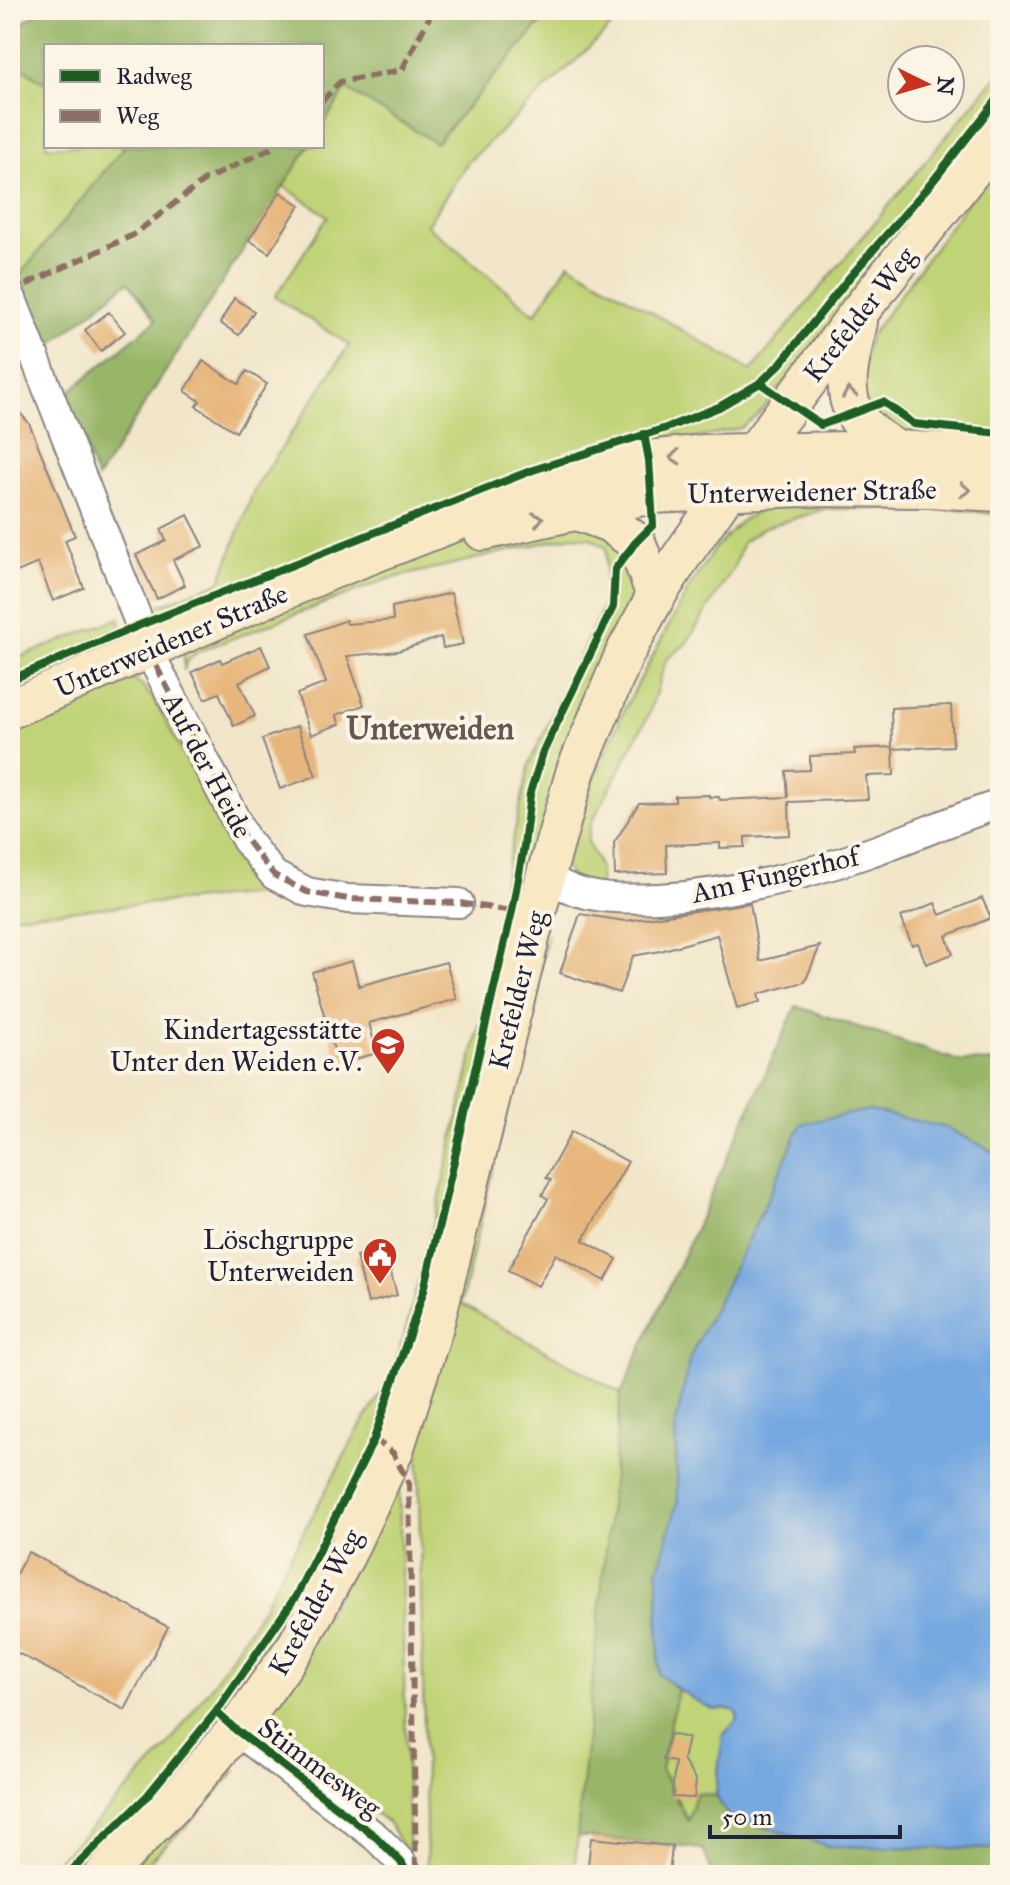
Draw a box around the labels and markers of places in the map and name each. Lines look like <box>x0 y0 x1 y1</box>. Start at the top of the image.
place label: Kindertagesstätte Unter den Weiden e.V. <box>110 1012 362 1079</box>
school or university icon: Kindertagesstätte Unter den Weiden e.V. <box>369 1026 407 1076</box>
place label: Löschgruppe Unterweiden <box>203 1222 354 1289</box>
public building icon: Löschgruppe Unterweiden <box>361 1236 399 1286</box>

